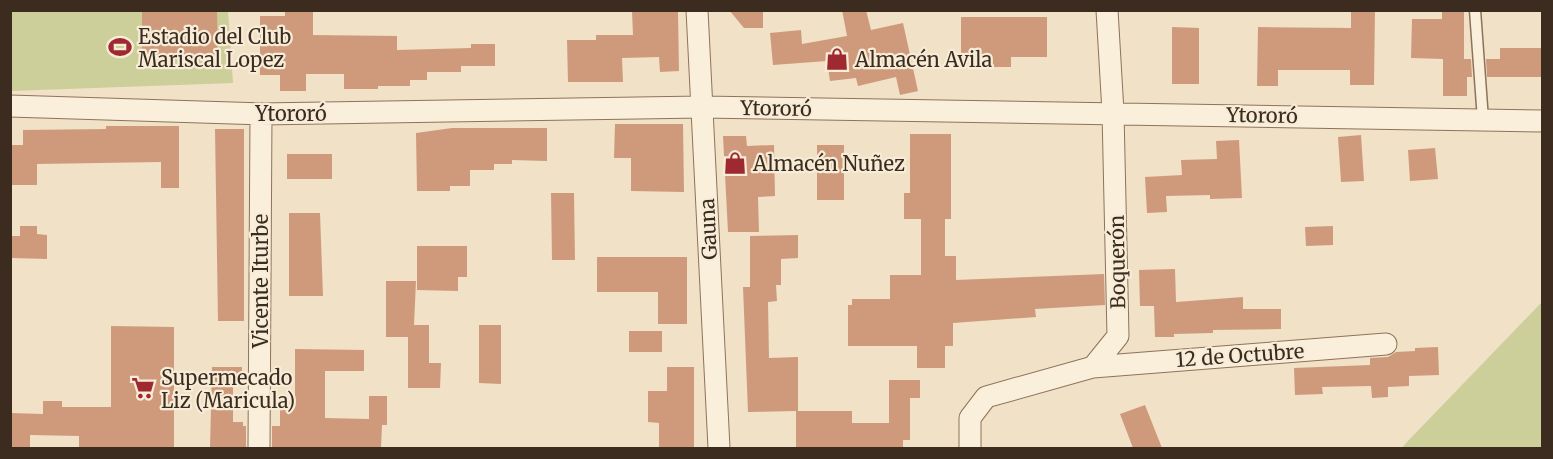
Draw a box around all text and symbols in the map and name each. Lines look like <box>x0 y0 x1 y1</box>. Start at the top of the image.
place label: Estadio del Club Mariscal Lopez <box>138 24 291 72</box>
sports icon: Estadio del Club Mariscal Lopez <box>107 34 133 60</box>
shop icon: Almacén Avila <box>824 46 850 72</box>
place label: Almacén Avila <box>854 47 993 72</box>
street label: Ytororó <box>739 95 812 121</box>
street label: Ytororó <box>254 101 327 126</box>
street label: Ytororó <box>1225 102 1298 128</box>
shop icon: Almacén Nuñez <box>722 150 748 176</box>
place label: Almacén Nuñez <box>752 151 905 176</box>
street label: Gauna <box>694 197 722 260</box>
street label: Vicente Iturbe <box>248 214 273 349</box>
street label: Boquerón <box>1104 215 1130 309</box>
street label: 12 de Octubre <box>1175 338 1305 372</box>
place label: Supermecado Liz (Maricula) <box>161 365 295 413</box>
supermarket icon: Supermecado Liz (Maricula) <box>130 375 156 401</box>

